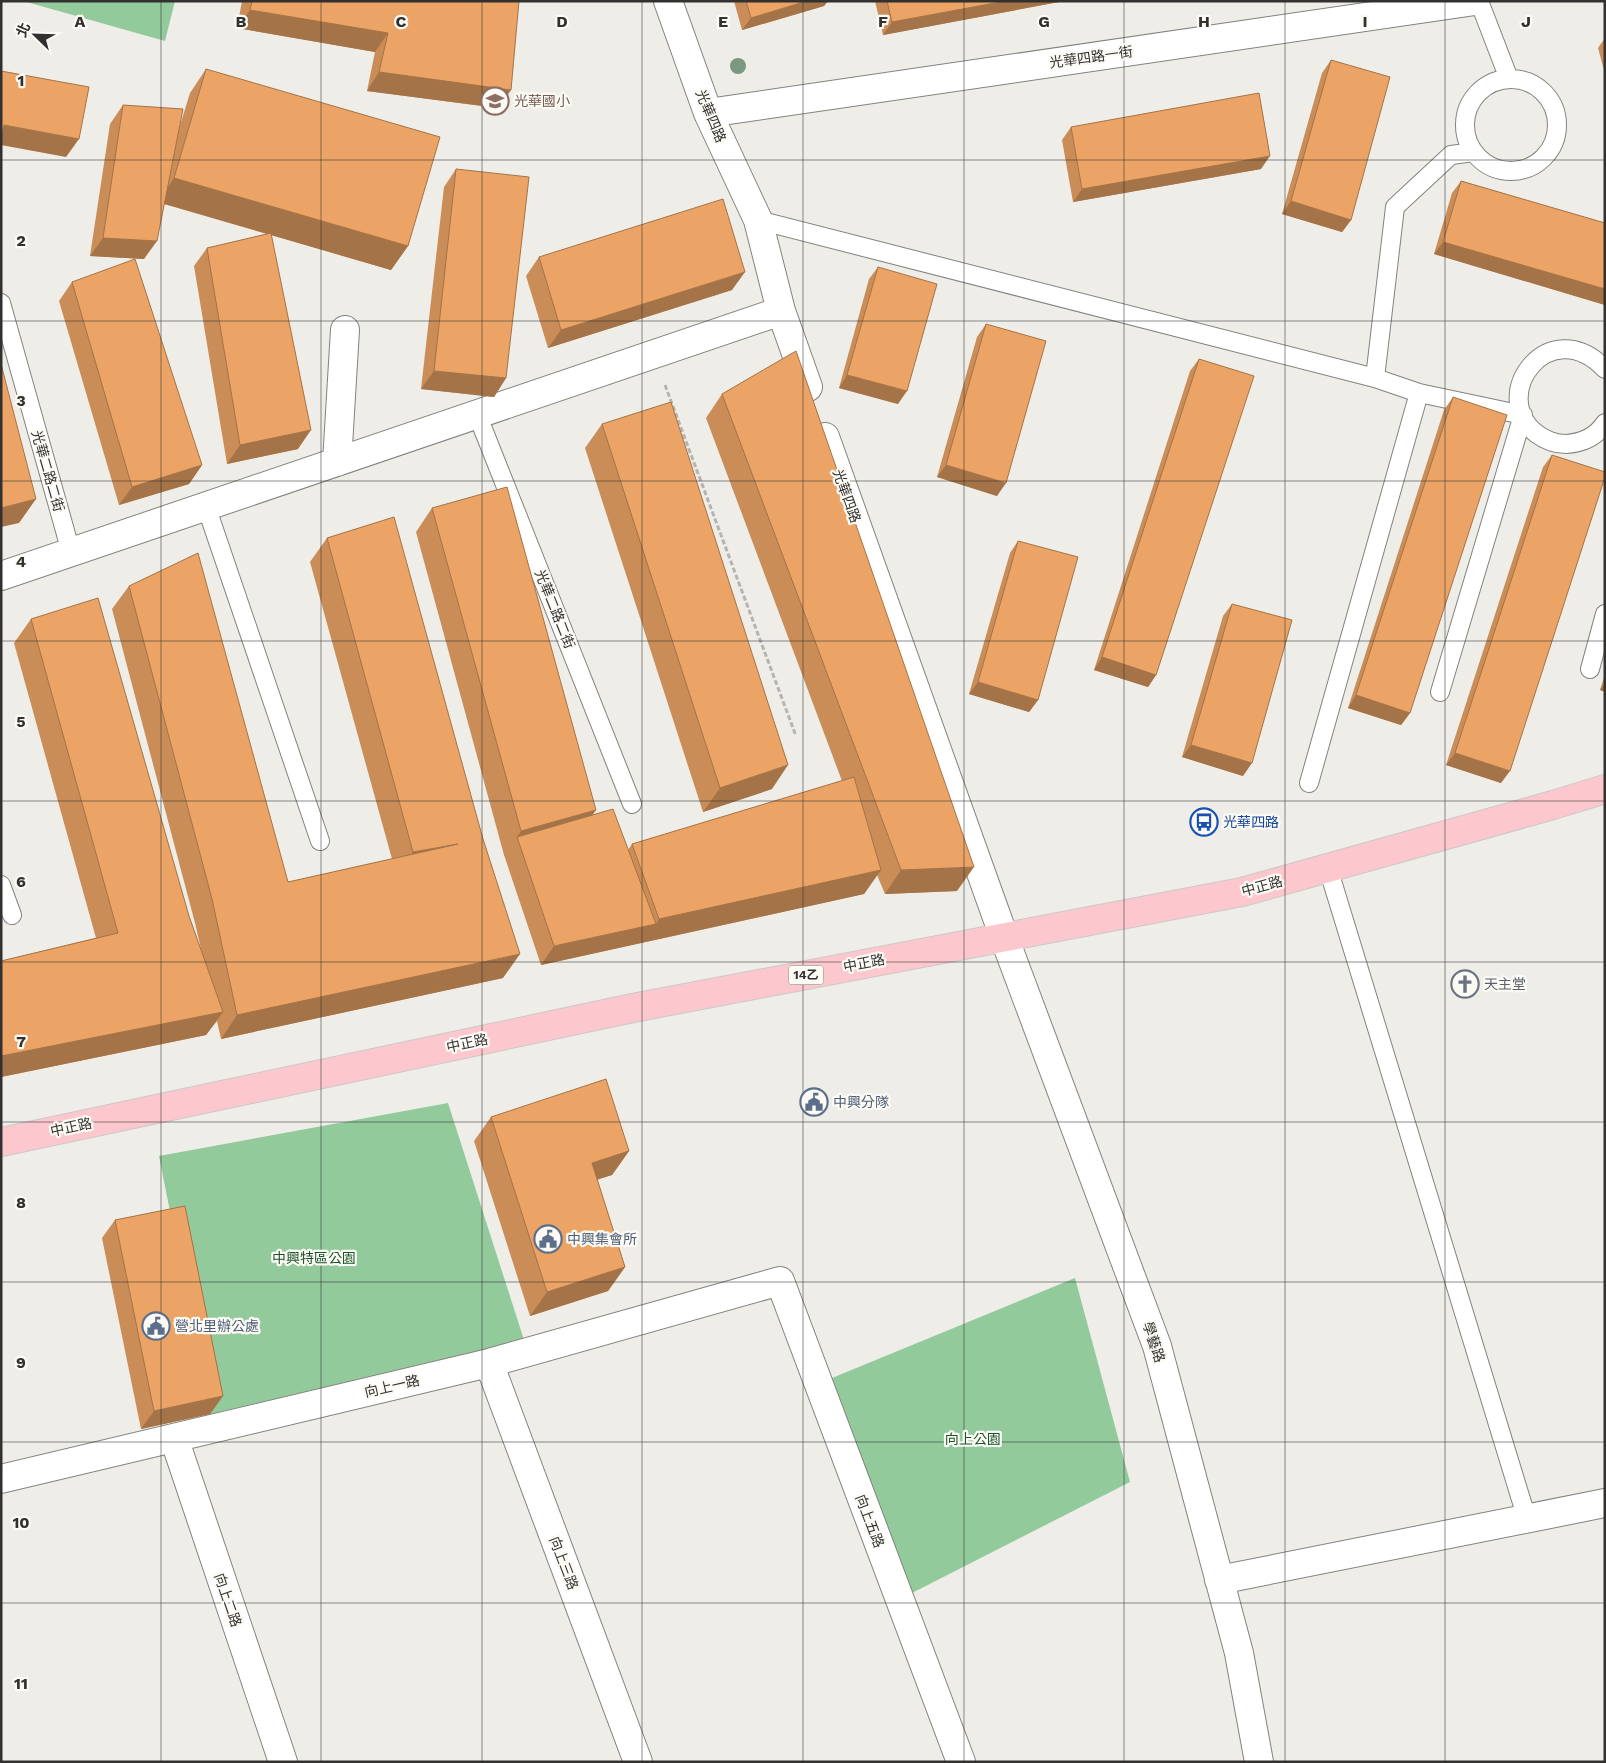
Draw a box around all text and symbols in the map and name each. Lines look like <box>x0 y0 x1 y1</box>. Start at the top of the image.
north arrow <box>10 10 60 60</box>
text: A <box>75 12 86 31</box>
text: B <box>236 12 247 31</box>
text: C <box>396 12 407 31</box>
text: D <box>556 12 568 31</box>
text: E <box>718 12 728 31</box>
text: F <box>878 12 888 31</box>
text: G <box>1038 12 1050 31</box>
text: H <box>1198 12 1210 31</box>
text: I <box>1362 12 1368 31</box>
text: J <box>1521 12 1531 31</box>
text: 北 <box>13 20 33 39</box>
street label: 光華四路一街 <box>1048 43 1134 71</box>
text: 1 <box>18 71 24 90</box>
school or university icon: 光華國小 <box>480 86 510 116</box>
street label: 光華四路 <box>693 87 729 145</box>
place label: 光華國小 <box>514 93 570 109</box>
text: 2 <box>16 231 26 250</box>
text: 3 <box>16 391 26 410</box>
street label: 光華二路二街 <box>29 428 67 514</box>
street label: 光華四路 <box>830 467 864 525</box>
text: 4 <box>16 552 26 571</box>
street label: 光華二路二街 <box>532 567 578 651</box>
text: 5 <box>16 712 26 731</box>
bus stop icon: 光華四路 <box>1189 807 1219 837</box>
place label: 光華四路 <box>1223 814 1279 830</box>
text: 6 <box>16 872 26 891</box>
street label: 中正路 <box>1240 873 1284 899</box>
street label: 中正路 <box>842 951 886 975</box>
road number: 14乙 <box>788 966 824 984</box>
church icon: 天主堂 <box>1450 969 1480 999</box>
place label: 天主堂 <box>1484 976 1526 992</box>
street label: 中正路 <box>445 1031 489 1055</box>
text: 7 <box>16 1032 26 1051</box>
public building icon: 中興分隊 <box>799 1087 829 1117</box>
place label: 中興分隊 <box>833 1094 889 1110</box>
street label: 中正路 <box>49 1115 93 1139</box>
text: 8 <box>16 1193 26 1212</box>
public building icon: 中興集會所 <box>533 1224 563 1254</box>
place label: 中興集會所 <box>567 1231 637 1247</box>
park label: 中興特區公園 <box>272 1250 356 1266</box>
public building icon: 營北里辦公處 <box>141 1311 171 1341</box>
place label: 營北里辦公處 <box>175 1318 259 1334</box>
street label: 學藝路 <box>1140 1320 1168 1364</box>
text: 9 <box>16 1353 26 1372</box>
street label: 向上一路 <box>363 1372 421 1400</box>
park label: 向上公園 <box>945 1431 1001 1447</box>
street label: 向上五路 <box>852 1492 888 1550</box>
text: 10 <box>12 1513 30 1532</box>
street label: 向上三路 <box>546 1534 582 1592</box>
street label: 向上二路 <box>211 1571 245 1629</box>
text: 11 <box>14 1674 28 1693</box>

